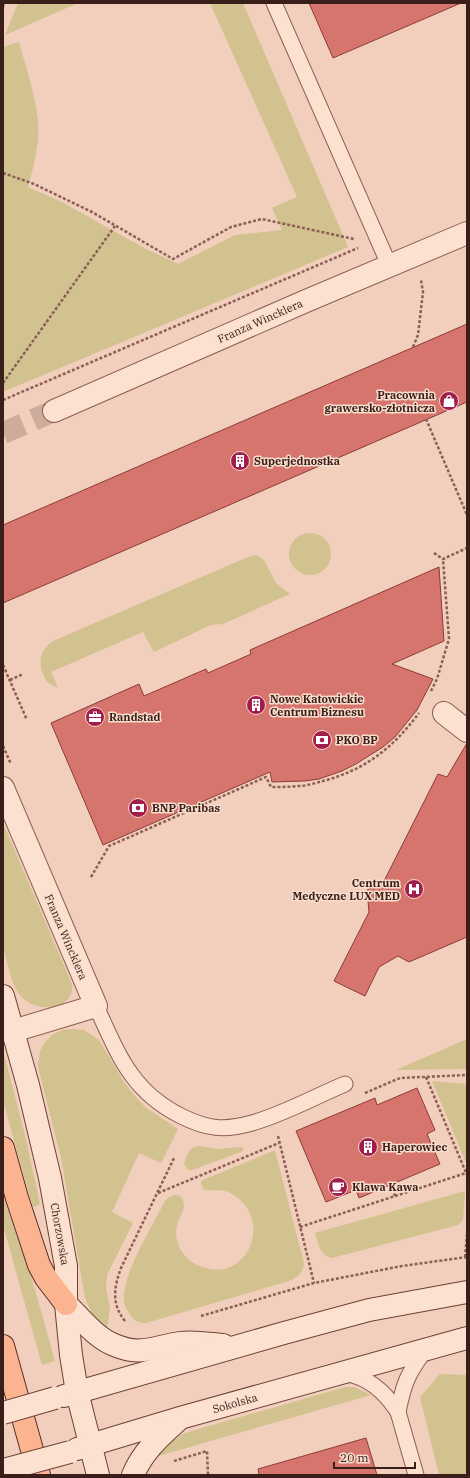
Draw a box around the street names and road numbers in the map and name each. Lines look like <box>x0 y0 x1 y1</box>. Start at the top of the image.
street label: Franza Wincklera <box>215 296 305 346</box>
street label: Franza Wincklera <box>42 892 90 982</box>
street label: Chorzowska <box>48 1202 72 1266</box>
street label: Sokolska <box>211 1390 259 1416</box>

